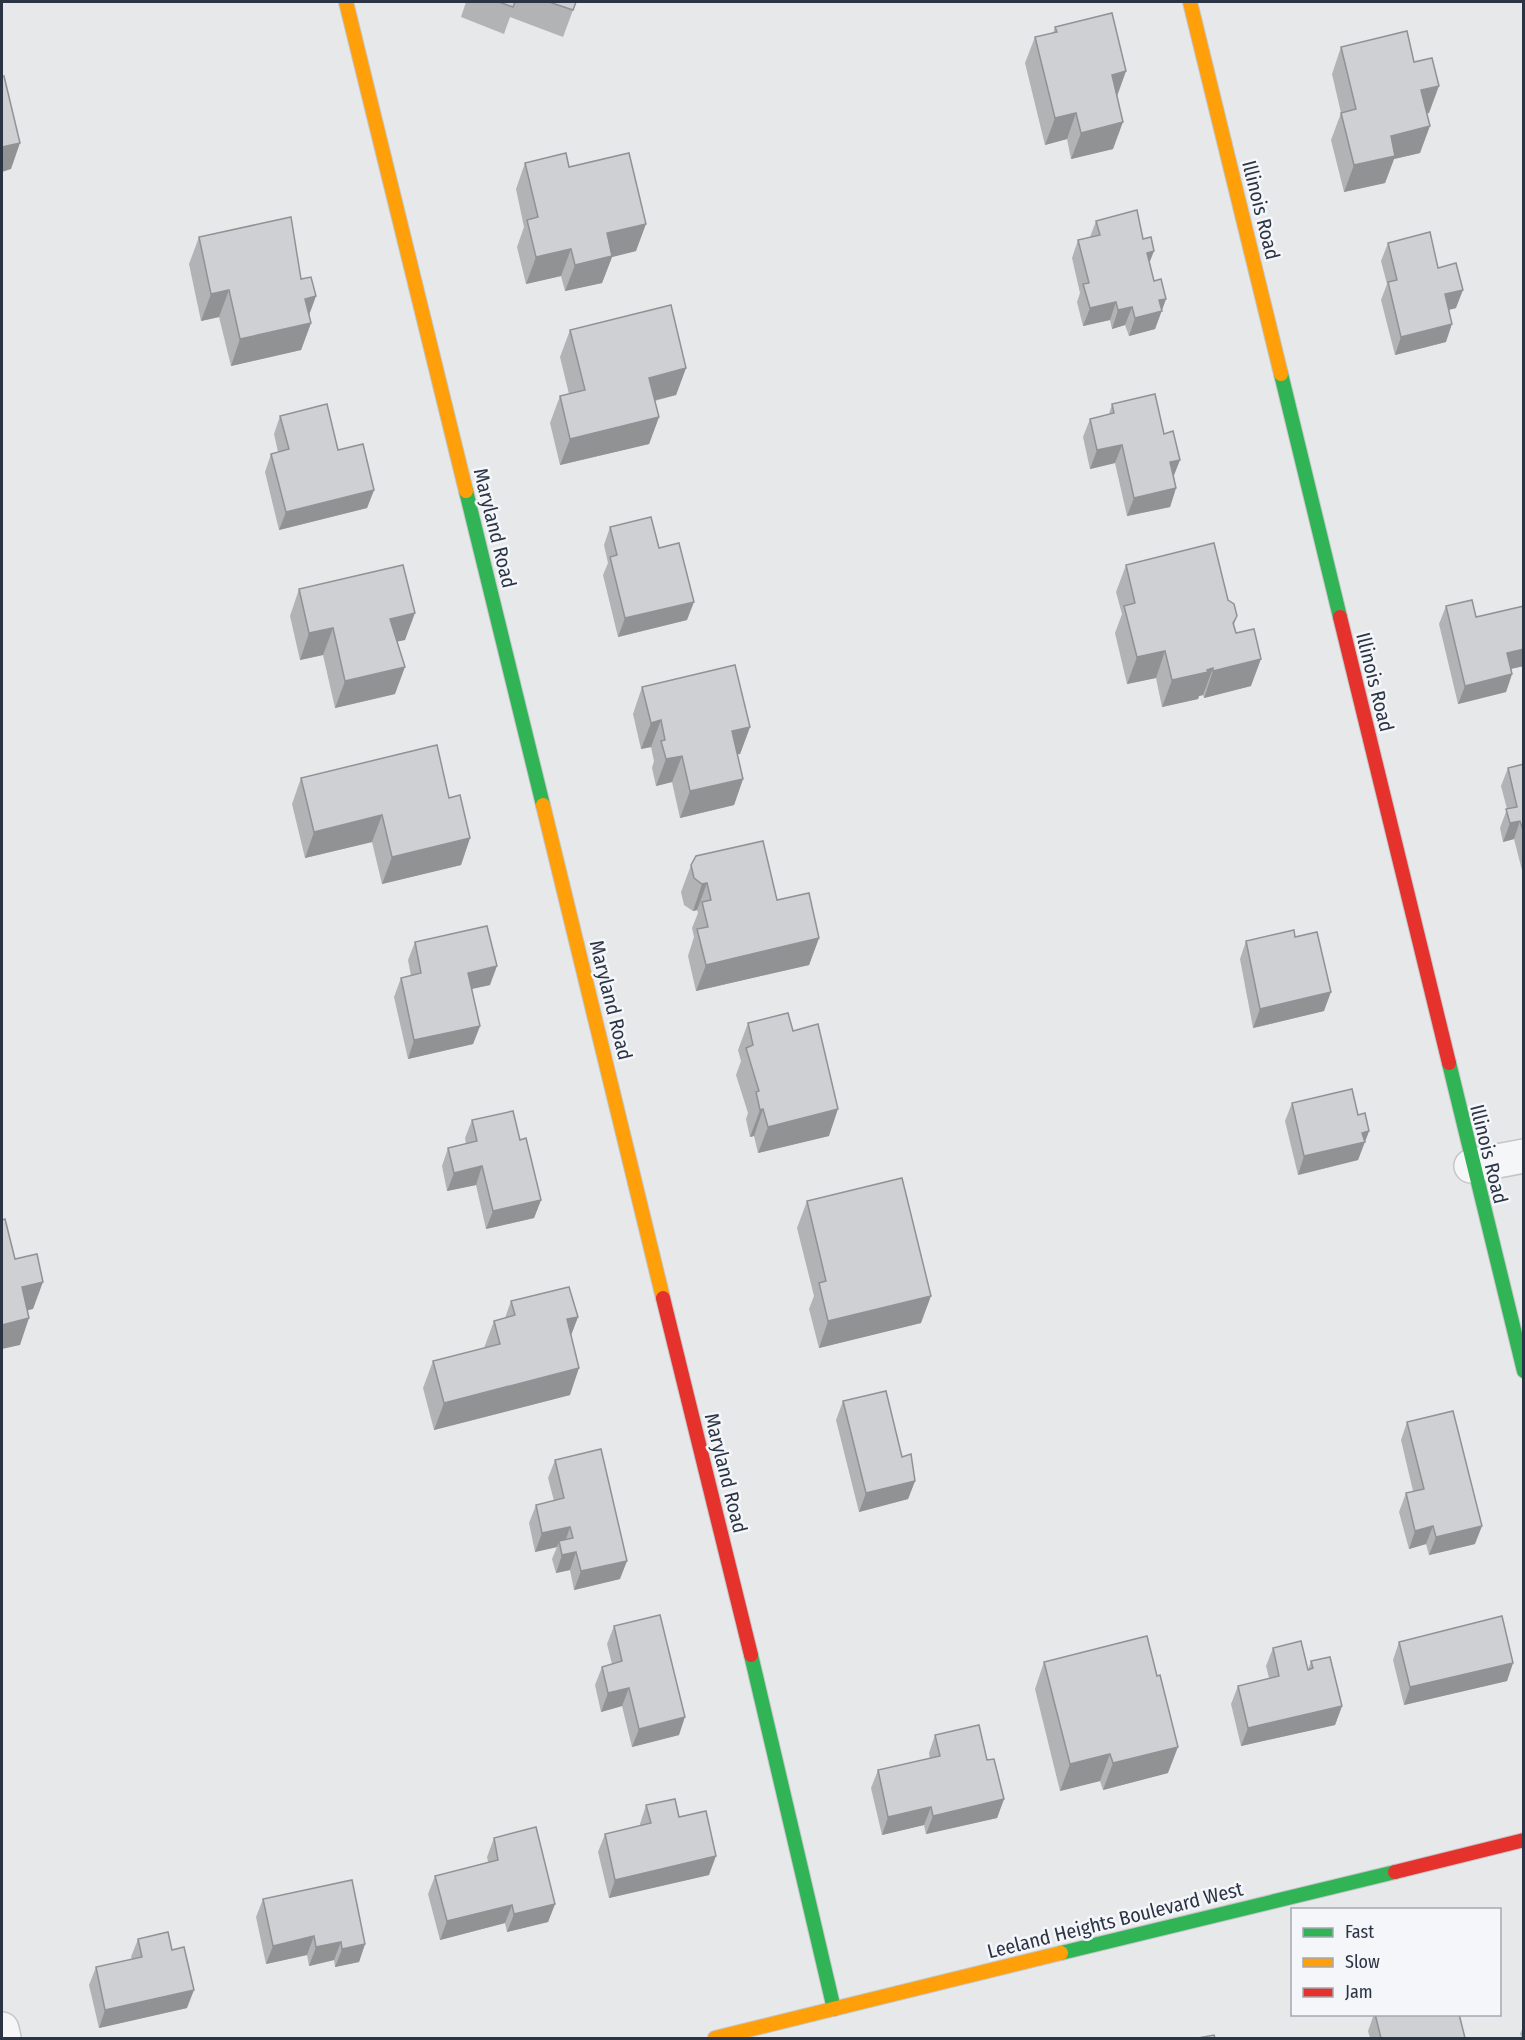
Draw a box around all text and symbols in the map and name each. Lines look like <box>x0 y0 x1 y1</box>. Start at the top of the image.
street label: Illinois Road <box>1237 158 1285 262</box>
street label: Maryland Road <box>469 466 521 590</box>
street label: Illinois Road <box>1351 630 1399 734</box>
street label: Maryland Road <box>585 938 637 1062</box>
street label: Illinois Road <box>1465 1102 1513 1206</box>
street label: Maryland Road <box>700 1411 752 1535</box>
street label: Leeland Heights Boulevard West <box>985 1876 1246 1963</box>
legend <box>1291 1908 1501 2016</box>
text: Fast <box>1345 1921 1374 1943</box>
text: Slow <box>1345 1951 1380 1973</box>
text: Jam <box>1345 1981 1373 2003</box>

